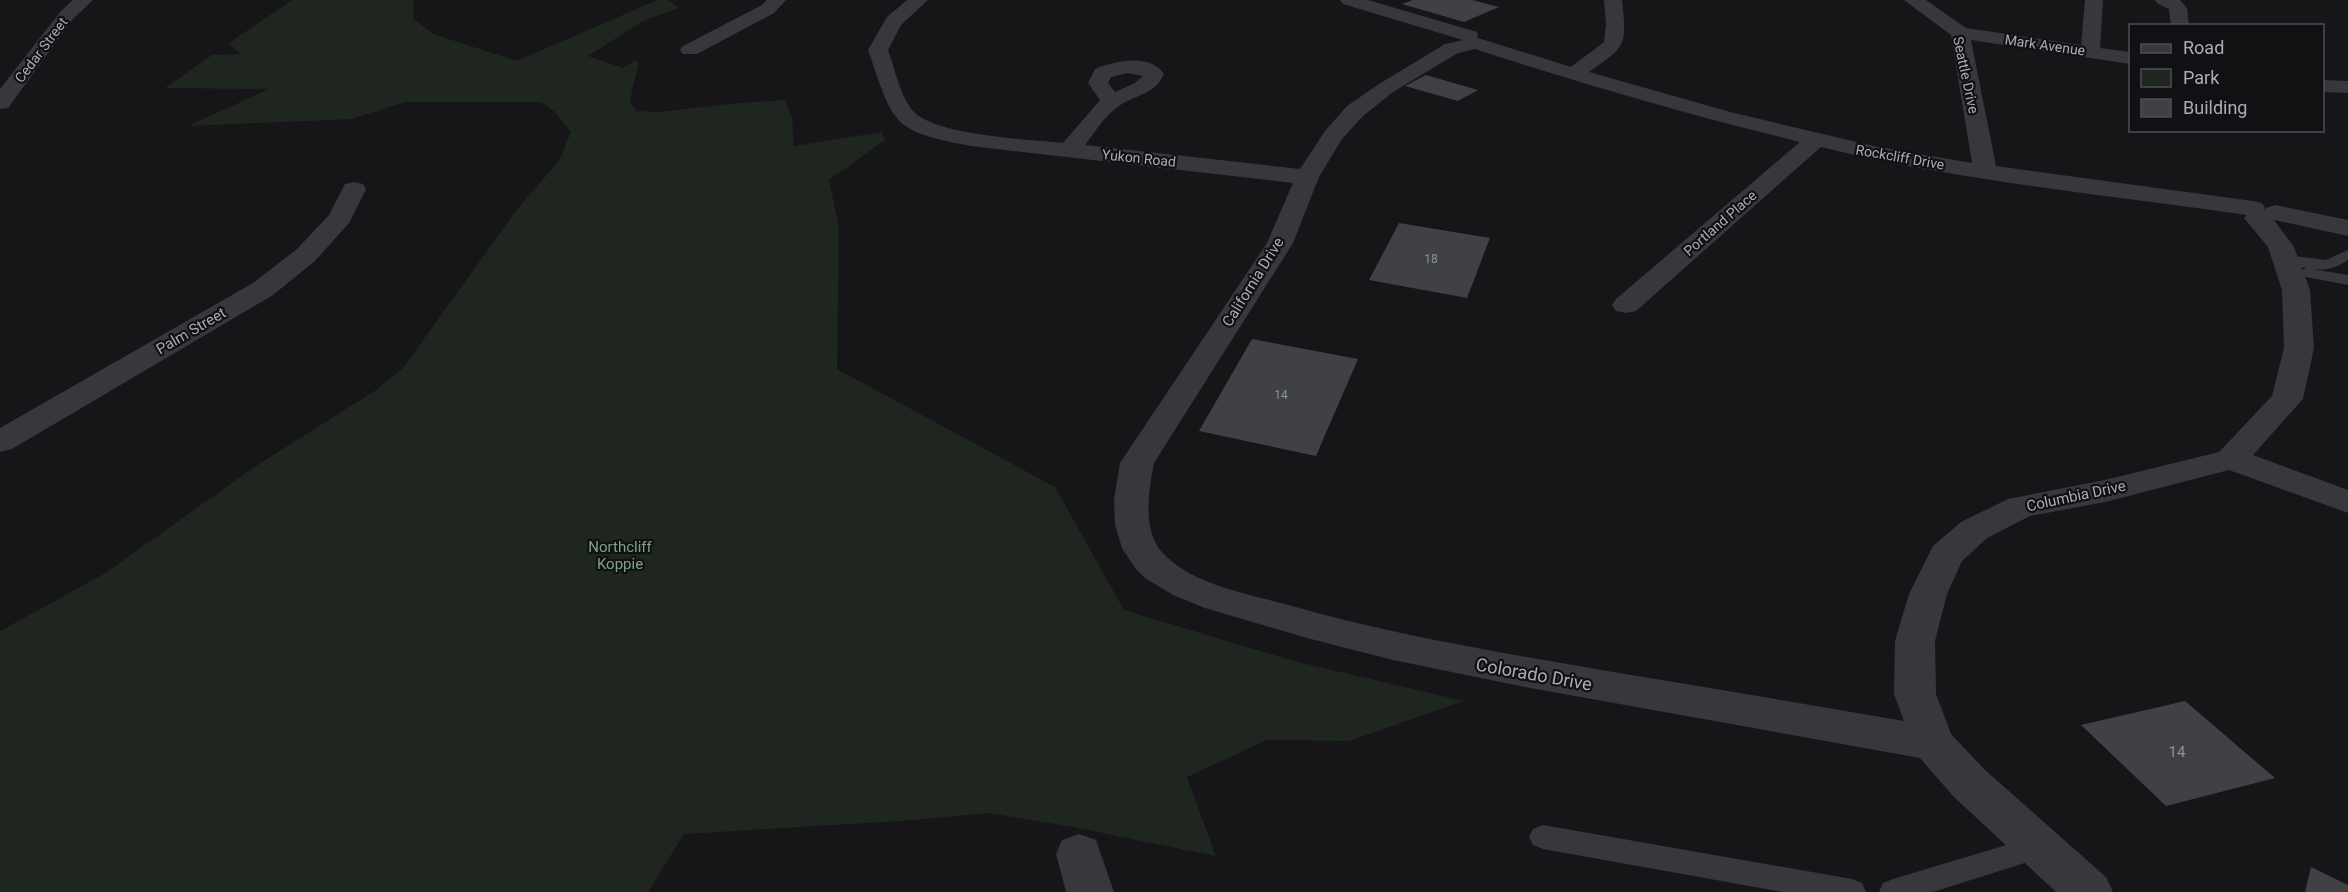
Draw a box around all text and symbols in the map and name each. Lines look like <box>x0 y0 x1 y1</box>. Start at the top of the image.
street label: Cedar Street <box>11 14 71 86</box>
legend <box>2129 24 2324 132</box>
street label: Mark Avenue <box>2004 31 2086 59</box>
street label: Seattle Drive <box>1950 35 1982 115</box>
text: Road <box>2183 37 2224 58</box>
text: Park <box>2183 67 2220 88</box>
text: Building <box>2183 97 2247 118</box>
street label: Rockcliff Drive <box>1854 141 1946 173</box>
street label: Yukon Road <box>1101 146 1177 170</box>
street label: Portland Place <box>1680 187 1760 259</box>
street label: California Drive <box>1218 234 1288 330</box>
house number: 18 <box>1424 252 1438 266</box>
street label: Palm Street <box>153 304 229 358</box>
house number: 14 <box>1274 388 1288 402</box>
street label: Columbia Drive <box>2025 477 2127 515</box>
park label: Northcliff Koppie <box>588 538 653 573</box>
street label: Colorado Drive <box>1474 653 1594 695</box>
house number: 14 <box>2169 743 2186 761</box>

